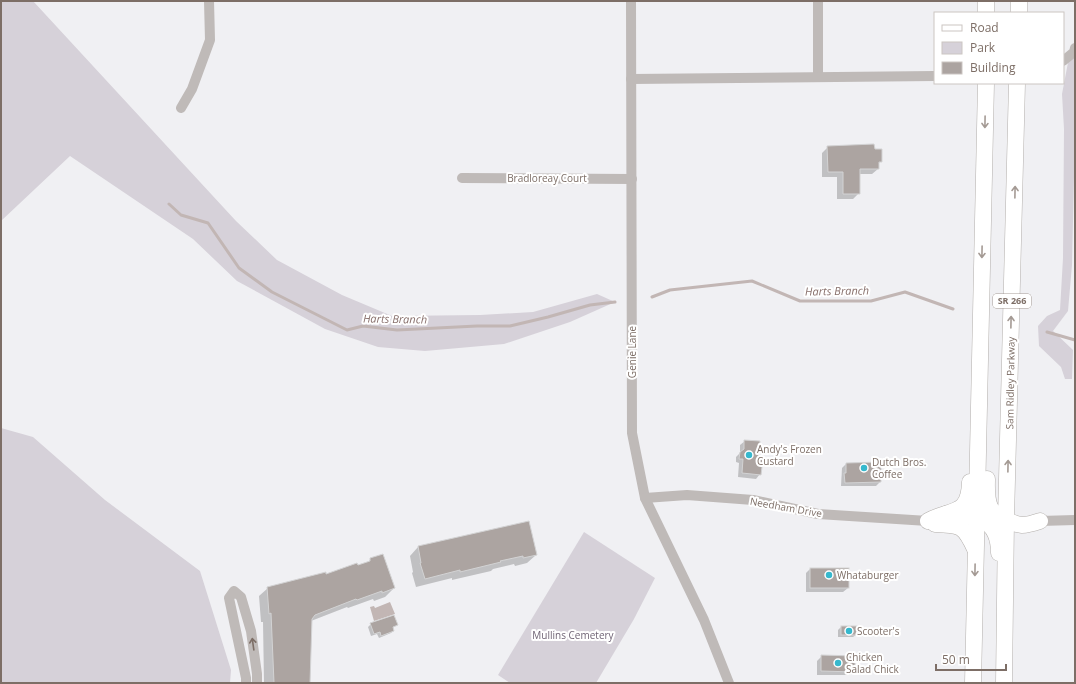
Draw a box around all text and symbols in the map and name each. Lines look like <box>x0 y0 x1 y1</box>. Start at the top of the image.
legend <box>934 12 1064 84</box>
text: Road <box>970 19 999 36</box>
text: Park <box>970 39 996 56</box>
text: Building <box>970 59 1016 76</box>
one-way arrow <box>981 115 989 128</box>
street label: Bradloreay Court <box>507 171 587 185</box>
one-way arrow <box>1011 186 1018 199</box>
one-way arrow <box>978 245 986 258</box>
water label: Harts Branch <box>805 282 869 299</box>
road number: SR 266 <box>993 294 1031 308</box>
water label: Harts Branch <box>363 310 427 327</box>
one-way arrow <box>1007 316 1015 329</box>
street label: Genie Lane <box>625 325 639 378</box>
street label: Sam Ridley Parkway <box>1002 336 1018 429</box>
place label: Andy's Frozen Custard <box>757 442 822 468</box>
marker: Andy's Frozen Custard <box>744 450 754 460</box>
place label: Dutch Bros. Coffee <box>872 455 926 481</box>
one-way arrow <box>1004 460 1011 473</box>
marker: Dutch Bros. Coffee <box>859 463 869 473</box>
street label: Needham Drive <box>749 494 823 520</box>
one-way arrow <box>972 563 979 576</box>
place label: Whataburger <box>837 568 899 582</box>
marker: Whataburger <box>824 570 834 580</box>
place label: Scooter's <box>857 624 900 638</box>
marker: Scooter's <box>844 626 854 636</box>
park label: Mullins Cemetery <box>532 628 615 642</box>
one-way arrow <box>249 638 257 651</box>
scale bar <box>936 646 1006 672</box>
place label: Chicken Salad Chick <box>846 650 900 676</box>
text: 50 m <box>942 651 970 668</box>
marker: Chicken Salad Chick <box>833 658 843 668</box>

